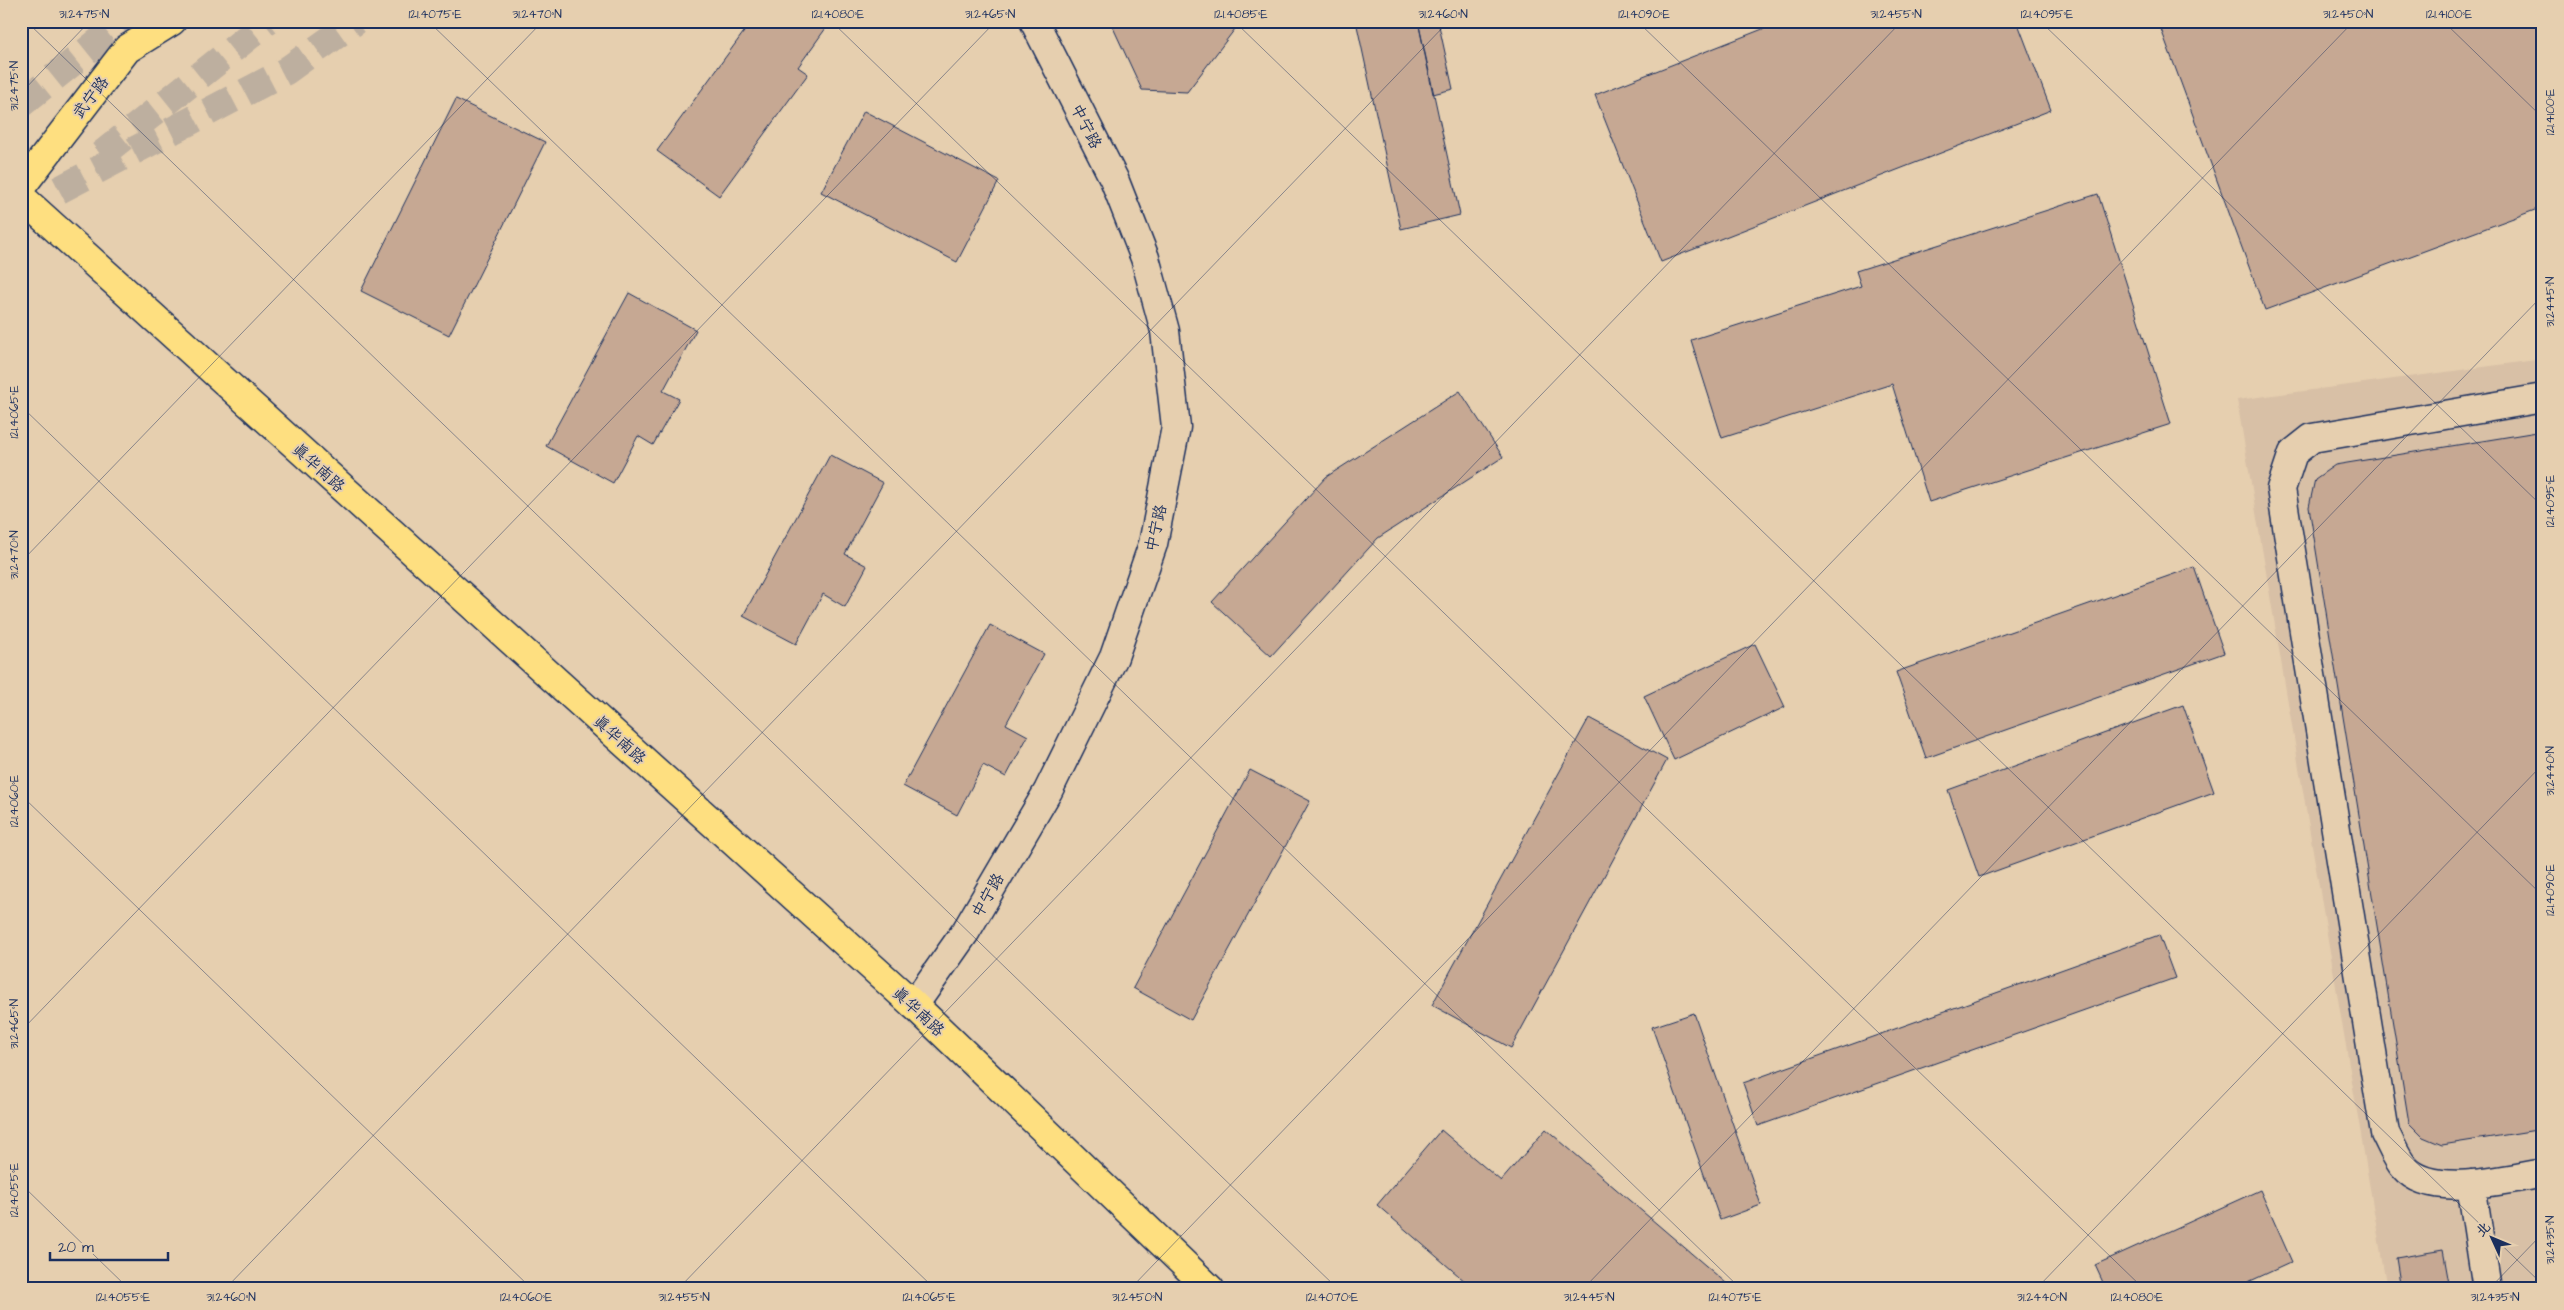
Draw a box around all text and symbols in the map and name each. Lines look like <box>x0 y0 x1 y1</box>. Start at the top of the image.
text: 31.2475°N <box>59 6 110 23</box>
text: 121.4075°E <box>409 6 461 23</box>
text: 31.2470°N <box>512 6 562 23</box>
text: 121.4080°E <box>812 6 864 23</box>
text: 31.2465°N <box>965 6 1016 23</box>
text: 121.4085°E <box>1214 6 1268 23</box>
text: 31.2460°N <box>1418 6 1468 23</box>
text: 121.4090°E <box>1618 6 1670 23</box>
text: 31.2455°N <box>1870 6 1922 23</box>
text: 121.4095°E <box>2021 6 2073 23</box>
text: 31.2450°N <box>2323 6 2374 23</box>
text: 121.4100°E <box>2426 6 2472 23</box>
text: 31.2475°N <box>6 60 23 111</box>
street label: 武宁路 <box>68 72 114 123</box>
text: 121.4100°E <box>2542 89 2559 135</box>
street label: 中宁路 <box>1065 100 1107 153</box>
text: 31.2445°N <box>2542 276 2559 328</box>
text: 121.4065°E <box>6 385 23 439</box>
street label: 真华南路 <box>287 438 349 497</box>
text: 121.4095°E <box>2542 475 2559 527</box>
street label: 中宁路 <box>1140 502 1172 554</box>
text: 31.2470°N <box>6 530 23 580</box>
street label: 真华南路 <box>588 710 650 769</box>
text: 31.2440°N <box>2542 745 2559 796</box>
text: 121.4060°E <box>6 775 23 827</box>
text: 121.4090°E <box>2542 864 2559 916</box>
street label: 中宁路 <box>966 869 1009 922</box>
street label: 真华南路 <box>887 982 949 1042</box>
text: 31.2465°N <box>6 998 23 1049</box>
text: 121.4055°E <box>6 1163 23 1217</box>
north arrow <box>2466 1212 2516 1262</box>
text: 31.2435°N <box>2542 1215 2559 1265</box>
text: 北 <box>2471 1218 2495 1242</box>
scale bar <box>50 1230 168 1262</box>
text: 20 m <box>58 1237 94 1258</box>
text: 121.4055°E <box>96 1289 150 1306</box>
text: 31.2460°N <box>206 1289 256 1306</box>
text: 121.4060°E <box>500 1289 552 1306</box>
text: 31.2455°N <box>658 1289 710 1306</box>
text: 121.4065°E <box>902 1289 956 1306</box>
text: 31.2450°N <box>1112 1289 1163 1306</box>
text: 121.4070°E <box>1306 1289 1358 1306</box>
text: 31.2445°N <box>1563 1289 1615 1306</box>
text: 121.4075°E <box>1709 1289 1761 1306</box>
text: 31.2440°N <box>2017 1289 2068 1306</box>
text: 121.4080°E <box>2111 1289 2163 1306</box>
text: 31.2435°N <box>2470 1289 2520 1306</box>

